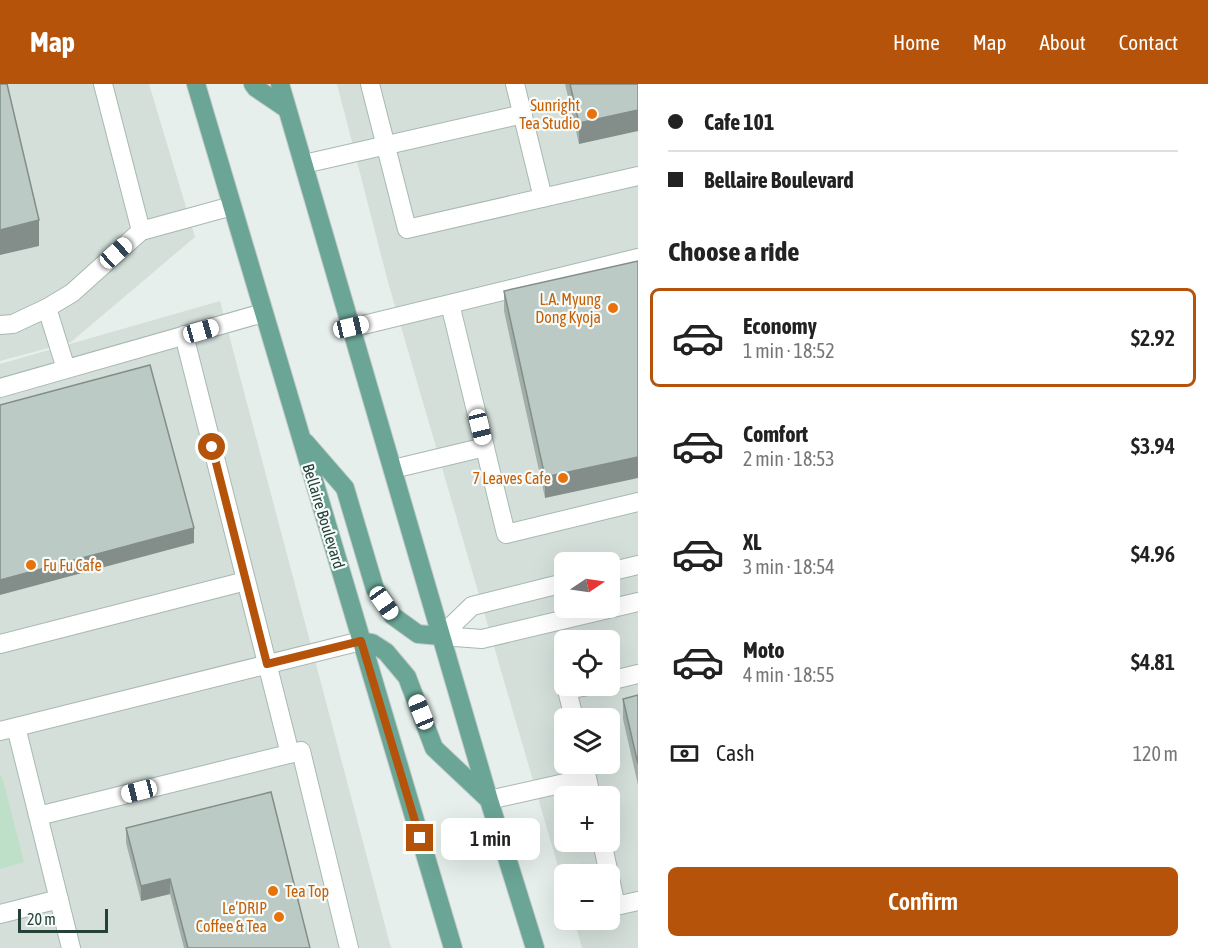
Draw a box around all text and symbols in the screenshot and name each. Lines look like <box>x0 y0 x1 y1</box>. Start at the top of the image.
text: Map <box>30 26 75 58</box>
text: Home <box>893 30 940 54</box>
text: Map <box>973 30 1007 54</box>
text: About <box>1040 30 1086 54</box>
text: Contact <box>1119 30 1178 54</box>
place label: Sunright Tea Studio <box>519 96 580 132</box>
marker: Sunright Tea Studio <box>585 107 599 121</box>
text: Cafe 101 <box>704 109 774 135</box>
text: Bellaire Boulevard <box>704 167 854 193</box>
car <box>97 234 135 272</box>
text: Choose a ride <box>668 236 800 267</box>
place label: L.A. Myung Dong Kyoja <box>535 290 601 327</box>
marker: L.A. Myung Dong Kyoja <box>606 301 620 315</box>
icon: car <box>671 311 725 365</box>
text: Economy <box>743 313 817 339</box>
car <box>331 314 371 340</box>
car <box>181 317 221 345</box>
text: $2.92 <box>1131 325 1175 351</box>
text: 1 min · 18:52 <box>743 339 835 362</box>
car <box>467 407 493 447</box>
icon: car <box>671 419 725 473</box>
text: Comfort <box>743 421 808 447</box>
route start <box>198 433 225 460</box>
text: $3.94 <box>1131 433 1175 459</box>
text: 2 min · 18:53 <box>743 447 835 470</box>
street label: Bellaire Boulevard <box>299 461 349 571</box>
place label: 7 Leaves Cafe <box>473 469 551 487</box>
marker: 7 Leaves Cafe <box>556 471 570 485</box>
icon: car <box>671 527 725 581</box>
text: XL <box>743 529 761 555</box>
text: $4.96 <box>1131 541 1175 567</box>
north arrow <box>554 552 620 618</box>
map controls <box>554 552 620 930</box>
text: 3 min · 18:54 <box>743 555 835 578</box>
place label: Fu Fu Cafe <box>43 556 102 574</box>
marker: Fu Fu Cafe <box>24 558 38 572</box>
car <box>366 583 402 623</box>
button: locate <box>554 630 620 696</box>
icon: car <box>671 635 725 689</box>
text: Moto <box>743 637 785 663</box>
text: $4.81 <box>1131 649 1175 675</box>
text: 4 min · 18:55 <box>743 663 835 686</box>
car <box>406 692 436 732</box>
button: layers <box>554 708 620 774</box>
icon: cash <box>668 737 701 770</box>
text: Cash <box>716 740 755 766</box>
text: 120 m <box>1133 742 1178 765</box>
car <box>119 778 159 804</box>
button: + <box>554 786 620 852</box>
callout: 1 min <box>441 817 540 859</box>
route end <box>406 824 433 851</box>
text: 1 min <box>470 827 511 850</box>
button: − <box>554 864 620 930</box>
button: Confirm <box>668 867 1178 936</box>
place label: Tea Top <box>285 882 329 901</box>
marker: Tea Top <box>266 884 280 898</box>
place label: Le’DRIP Coffee & Tea <box>196 899 267 935</box>
scale bar <box>18 906 108 934</box>
text: 20 m <box>27 910 56 928</box>
marker: Le’DRIP Coffee & Tea <box>272 910 286 924</box>

